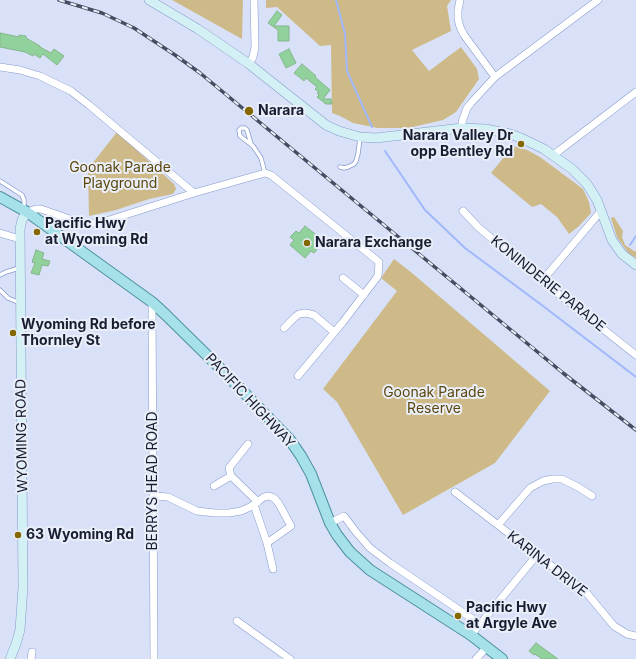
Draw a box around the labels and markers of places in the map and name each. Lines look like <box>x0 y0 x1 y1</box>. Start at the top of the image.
place label: Narara <box>258 103 304 119</box>
marker: Narara <box>243 105 255 117</box>
place label: Narara Valley Dr opp Bentley Rd <box>403 128 513 160</box>
marker: Narara Valley Dr opp Bentley Rd <box>516 139 526 149</box>
place label: Pacific Hwy at Wyoming Rd <box>45 216 148 248</box>
marker: Pacific Hwy at Wyoming Rd <box>32 227 42 237</box>
place label: Narara Exchange <box>315 235 432 251</box>
marker: Narara Exchange <box>302 238 312 248</box>
place label: Wyoming Rd before Thornley St <box>21 317 156 350</box>
marker: Wyoming Rd before Thornley St <box>8 328 18 338</box>
place label: 63 Wyoming Rd <box>26 527 134 543</box>
marker: 63 Wyoming Rd <box>13 530 23 540</box>
place label: Pacific Hwy at Argyle Ave <box>466 600 557 632</box>
marker: Pacific Hwy at Argyle Ave <box>453 611 463 621</box>

